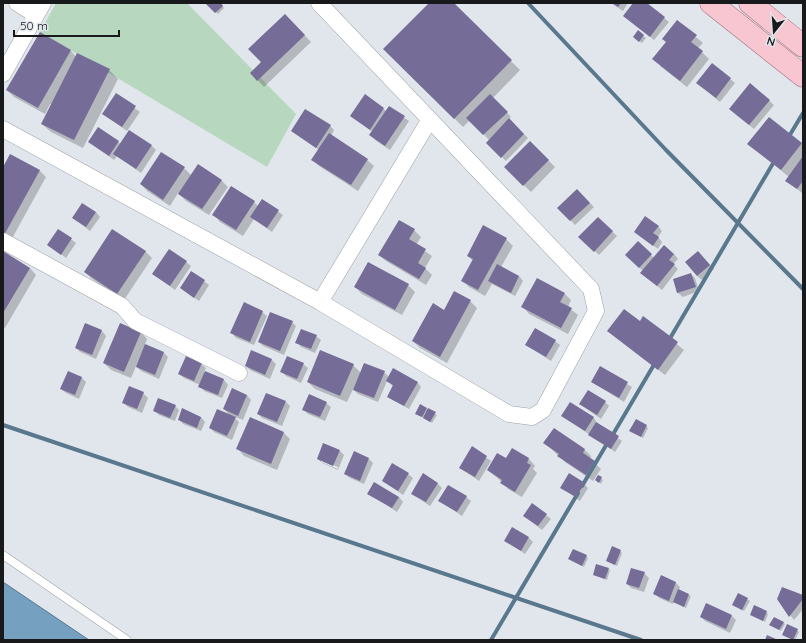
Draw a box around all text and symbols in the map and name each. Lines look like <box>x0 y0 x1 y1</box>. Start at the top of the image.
scale bar <box>14 12 119 38</box>
north arrow <box>754 12 794 52</box>
text: 50 m <box>20 18 48 33</box>
text: N <box>765 34 777 49</box>

